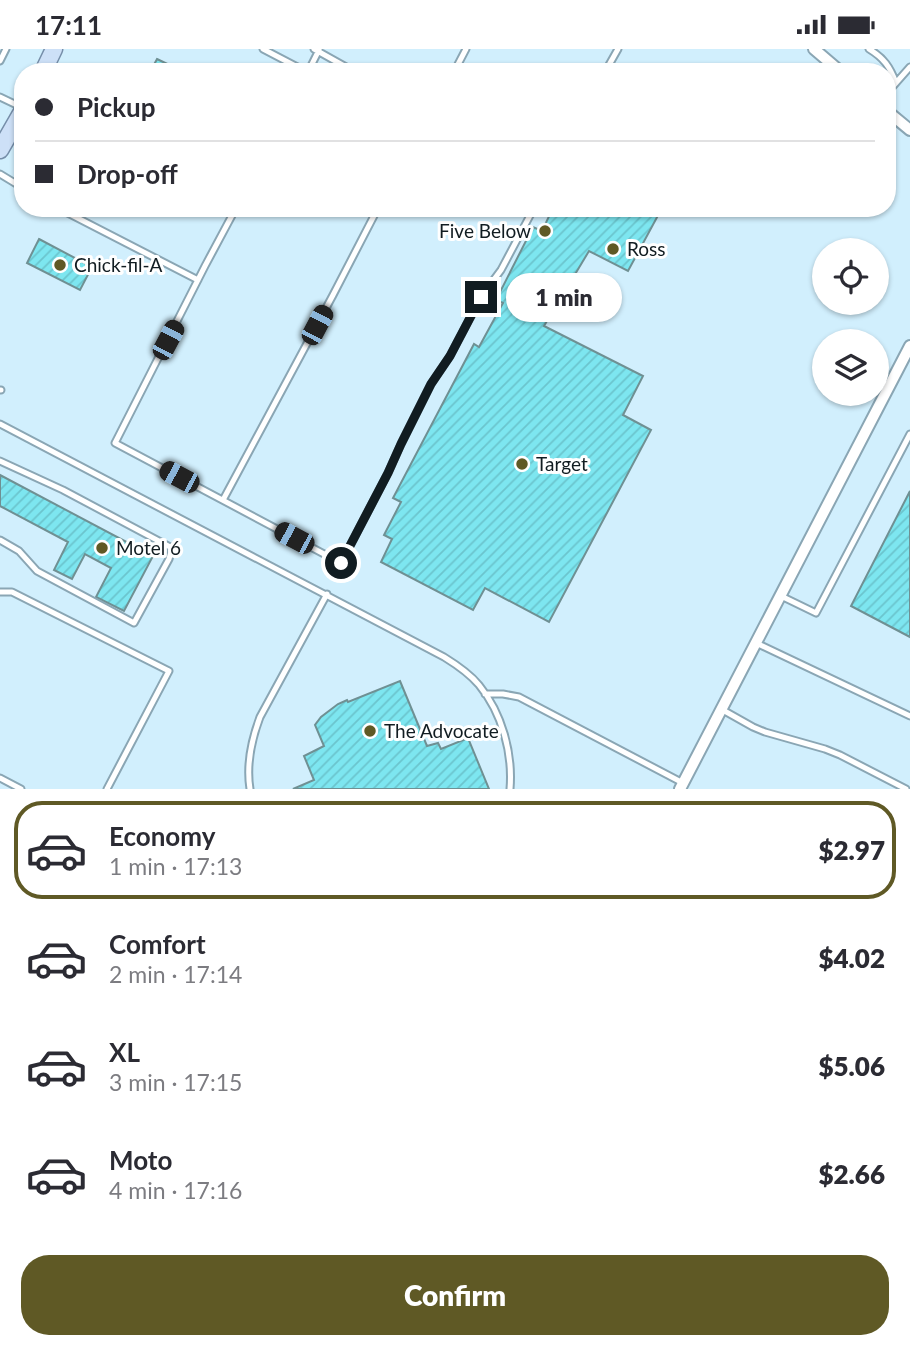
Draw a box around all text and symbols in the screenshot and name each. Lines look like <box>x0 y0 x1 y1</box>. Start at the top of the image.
text: 17:11 <box>35 9 102 41</box>
text: Pickup <box>77 91 156 123</box>
text: Drop-off <box>77 158 178 190</box>
place label: Five Below <box>439 219 531 242</box>
marker: Five Below <box>537 223 553 239</box>
place label: Ross <box>627 237 666 260</box>
map controls <box>812 238 889 406</box>
button: locate <box>812 238 889 315</box>
marker: Ross <box>605 241 621 257</box>
place label: Chick-fil-A <box>74 253 163 276</box>
marker: Chick-fil-A <box>52 257 68 273</box>
callout: 1 min <box>505 273 621 321</box>
route end <box>465 281 497 313</box>
text: 1 min <box>535 283 593 311</box>
car <box>298 302 337 348</box>
car <box>149 317 188 363</box>
button: layers <box>812 329 889 406</box>
place label: Target <box>536 452 588 475</box>
marker: Target <box>514 456 530 472</box>
car <box>156 458 203 496</box>
car <box>271 519 318 557</box>
place label: Motel 6 <box>116 536 181 559</box>
marker: Motel 6 <box>94 540 110 556</box>
route start <box>325 547 357 579</box>
place label: The Advocate <box>384 719 499 742</box>
marker: The Advocate <box>362 723 378 739</box>
icon: car <box>25 819 88 882</box>
text: Economy <box>109 820 215 852</box>
text: $2.97 <box>818 834 885 866</box>
text: 1 min · 17:13 <box>109 852 242 880</box>
icon: car <box>25 927 88 990</box>
text: Comfort <box>109 928 206 960</box>
text: $4.02 <box>818 942 885 974</box>
text: 2 min · 17:14 <box>109 960 242 988</box>
icon: car <box>25 1035 88 1098</box>
text: XL <box>109 1036 140 1068</box>
text: $5.06 <box>818 1050 885 1082</box>
text: 3 min · 17:15 <box>109 1068 242 1096</box>
icon: car <box>25 1143 88 1206</box>
text: Moto <box>109 1144 172 1176</box>
text: $2.66 <box>818 1158 885 1190</box>
text: 4 min · 17:16 <box>109 1176 242 1204</box>
button: Confirm <box>21 1255 889 1335</box>

